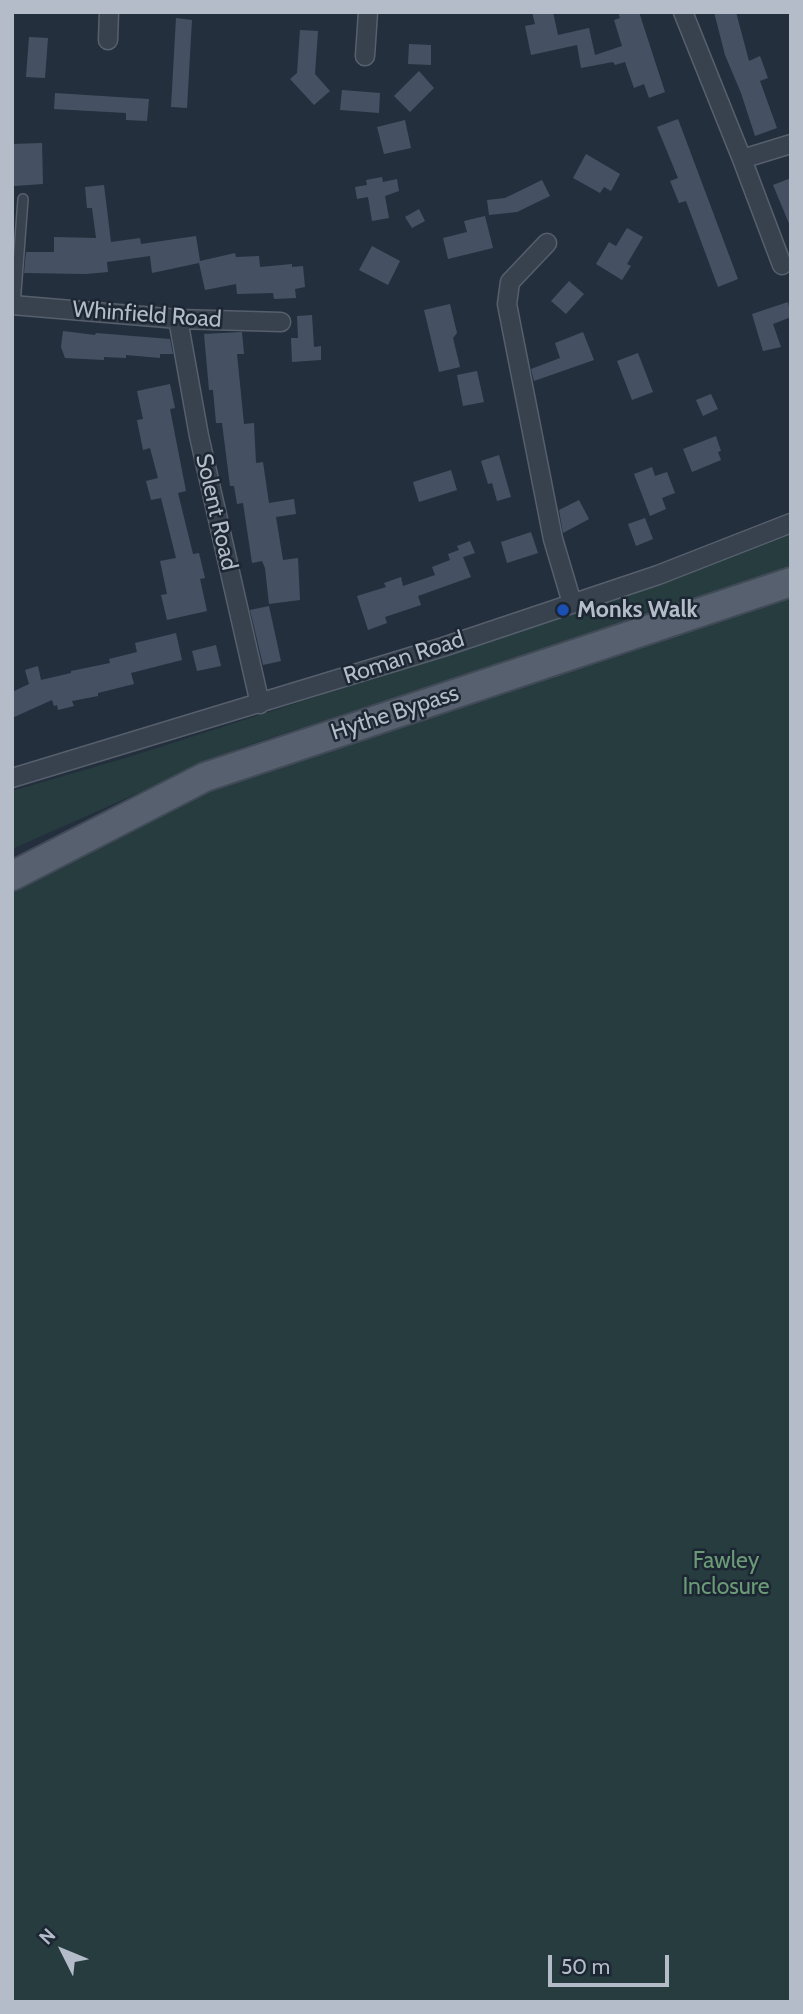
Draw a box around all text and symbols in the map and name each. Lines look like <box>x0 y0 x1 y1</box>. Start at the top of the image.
street label: Whinfield Road <box>72 296 222 334</box>
street label: Solent Road <box>189 451 243 573</box>
place label: Monks Walk <box>577 596 698 624</box>
marker: Monks Walk <box>555 602 571 618</box>
street label: Roman Road <box>340 626 468 690</box>
street label: Hythe Bypass <box>328 679 462 747</box>
park label: Fawley Inclosure <box>682 1547 770 1601</box>
north arrow <box>28 1916 98 1986</box>
text: N <box>34 1924 60 1949</box>
scale bar <box>551 1940 672 1984</box>
text: 50 m <box>561 1954 610 1979</box>

